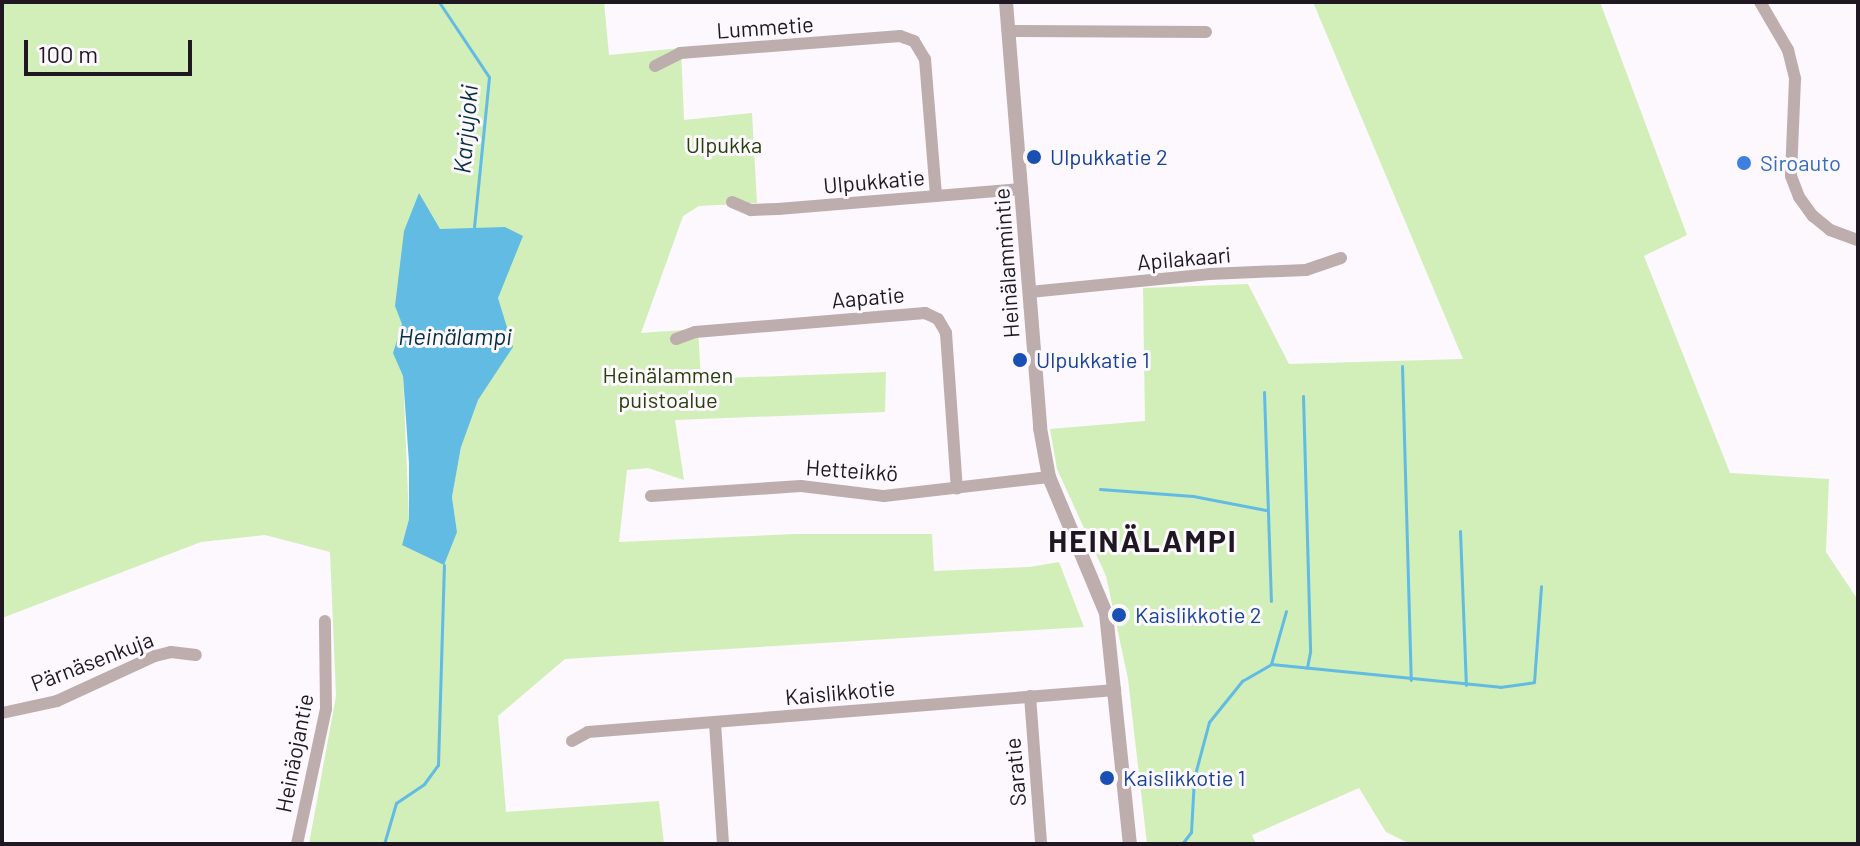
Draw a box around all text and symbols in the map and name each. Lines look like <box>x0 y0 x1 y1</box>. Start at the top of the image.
street label: Lummetie <box>715 10 815 44</box>
scale bar <box>28 24 196 74</box>
text: 100 m <box>38 39 98 68</box>
water label: Karjujoki <box>447 83 483 175</box>
park label: Ulpukka <box>686 132 762 158</box>
place label: Ulpukkatie 2 <box>1050 144 1168 170</box>
marker: Ulpukkatie 2 <box>1025 148 1043 166</box>
place label: Siroauto <box>1760 150 1841 176</box>
marker: Siroauto <box>1735 154 1753 172</box>
street label: Ulpukkatie <box>822 163 926 199</box>
street label: Heinälammintie <box>988 187 1024 339</box>
street label: Apilakaari <box>1136 241 1232 275</box>
street label: Aapatie <box>830 281 906 313</box>
water label: Heinälampi <box>398 322 512 350</box>
place label: Ulpukkatie 1 <box>1036 347 1150 373</box>
marker: Ulpukkatie 1 <box>1011 351 1029 369</box>
park label: Heinälammen puistoalue <box>603 361 733 412</box>
street label: Hetteikkö <box>805 454 899 486</box>
district label: HEINÄLAMPI <box>1048 522 1238 558</box>
place label: Kaislikkotie 2 <box>1135 602 1262 628</box>
marker: Kaislikkotie 2 <box>1110 606 1128 624</box>
street label: Pärnäsenkuja <box>27 626 157 696</box>
street label: Kaislikkotie <box>784 674 896 710</box>
street label: Heinäojantie <box>270 691 318 815</box>
street label: Saratie <box>999 737 1031 807</box>
place label: Kaislikkotie 1 <box>1123 765 1245 791</box>
marker: Kaislikkotie 1 <box>1098 769 1116 787</box>

